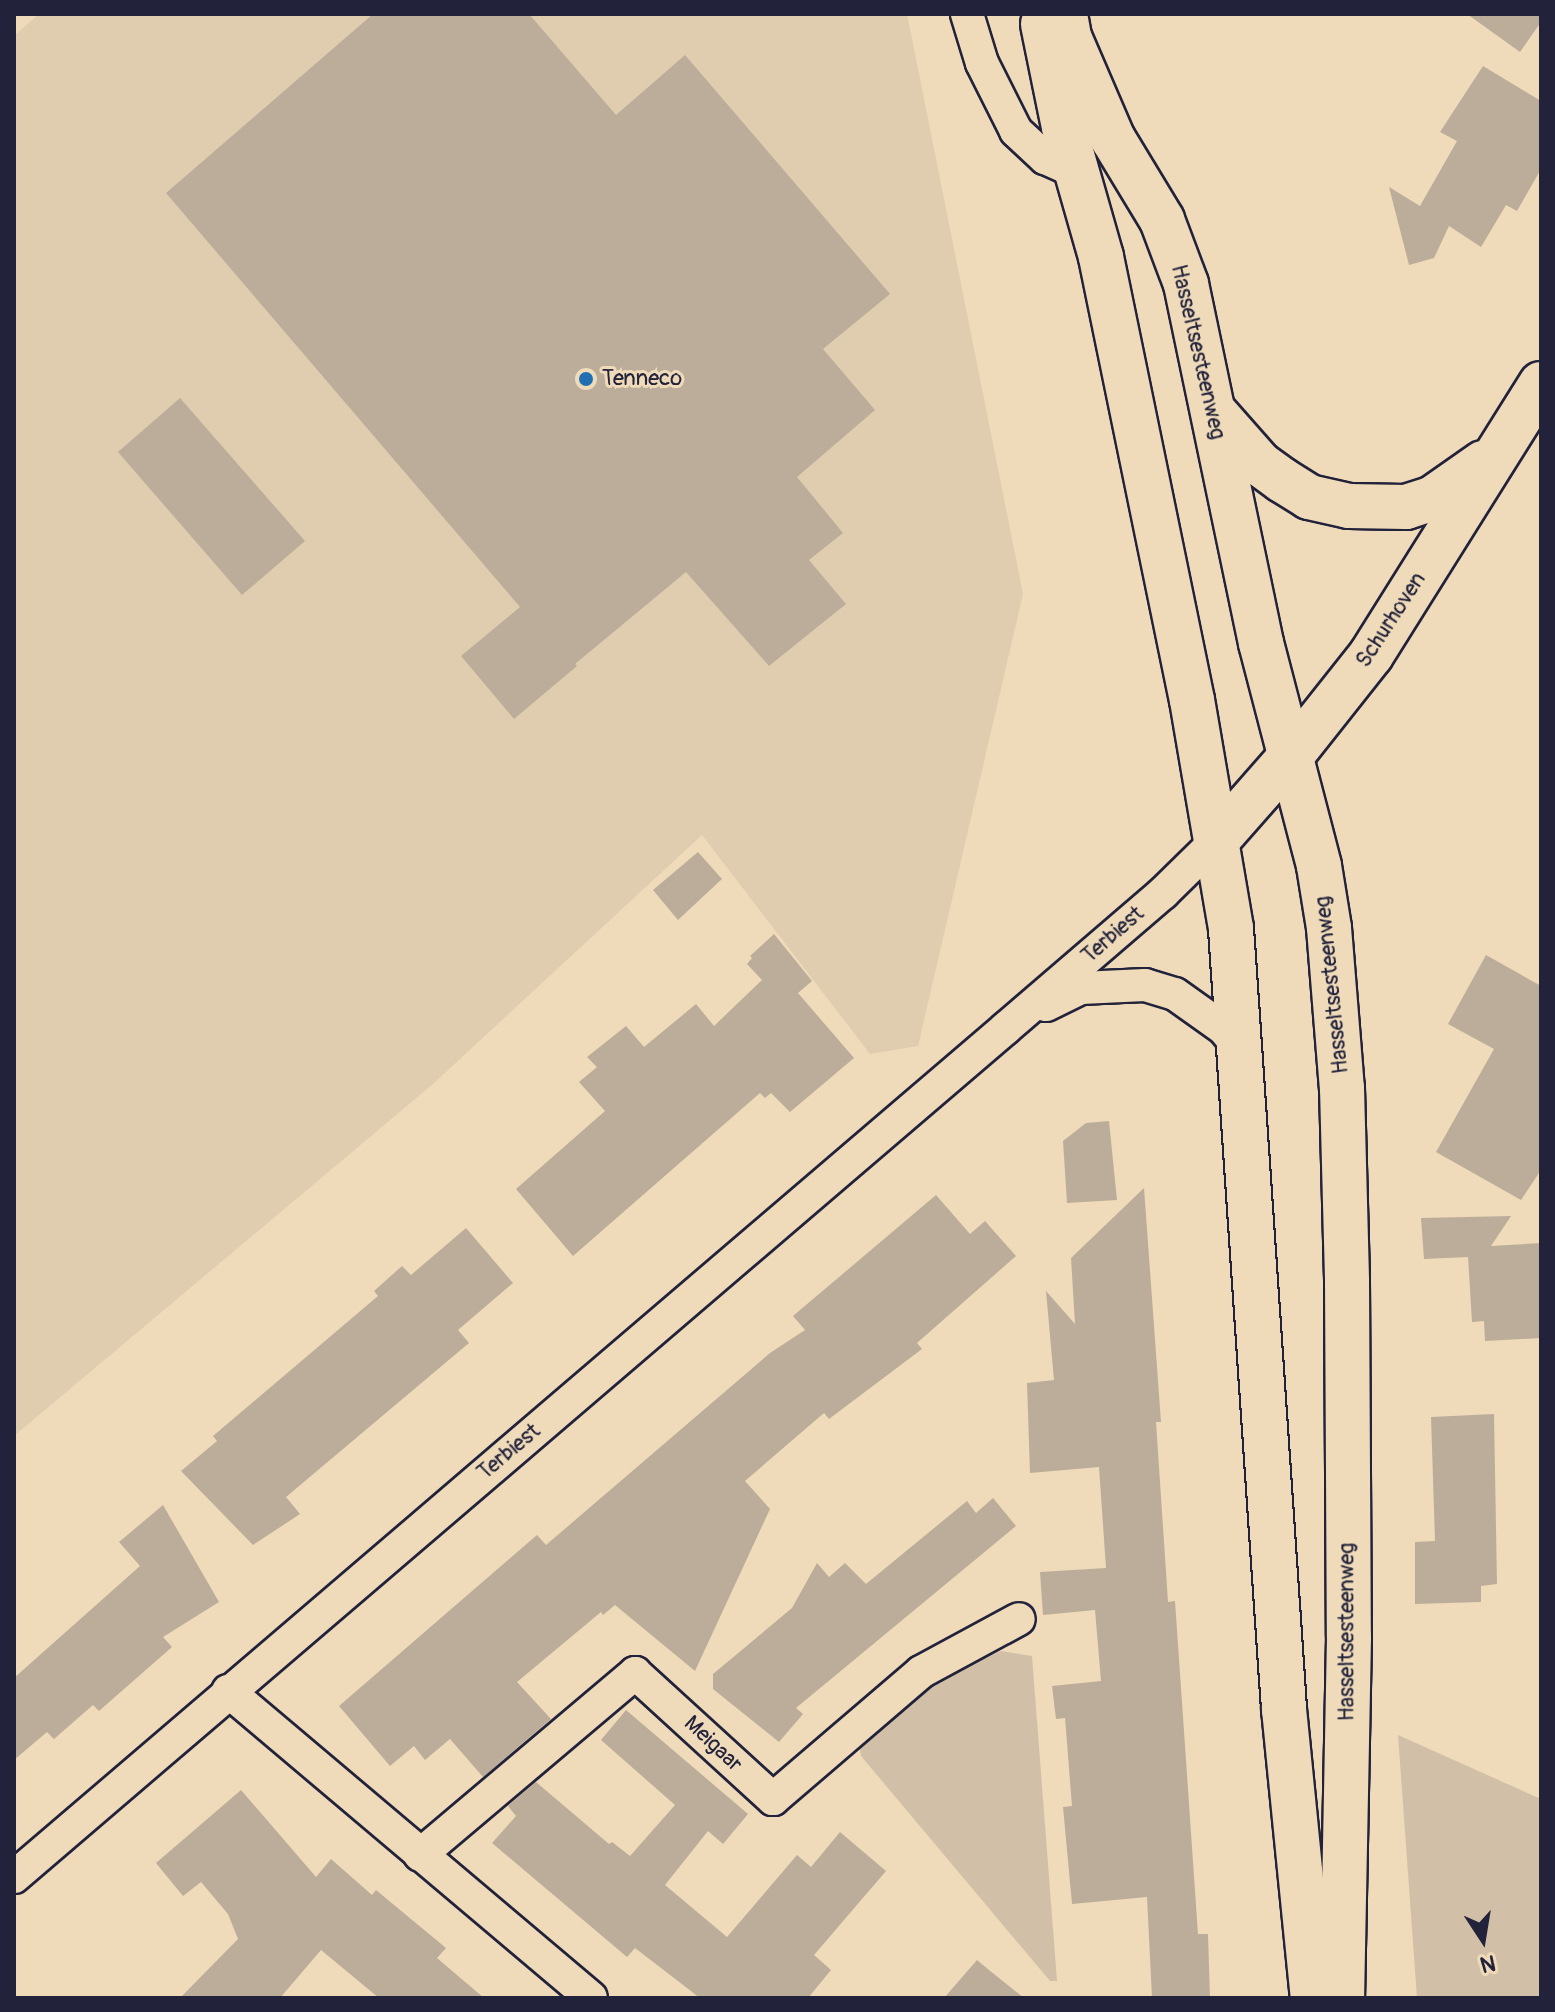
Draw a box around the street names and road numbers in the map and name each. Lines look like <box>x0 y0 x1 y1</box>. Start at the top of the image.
street label: Hasseltsesteenweg <box>1165 262 1231 442</box>
street label: Schurhoven <box>1350 567 1432 673</box>
street label: Hasseltsesteenweg <box>1310 895 1354 1075</box>
street label: Terbiest <box>1076 901 1150 969</box>
street label: Terbiest <box>472 1418 546 1486</box>
street label: Hasseltsesteenweg <box>1334 1543 1360 1721</box>
street label: Meigaar <box>678 1710 748 1778</box>

